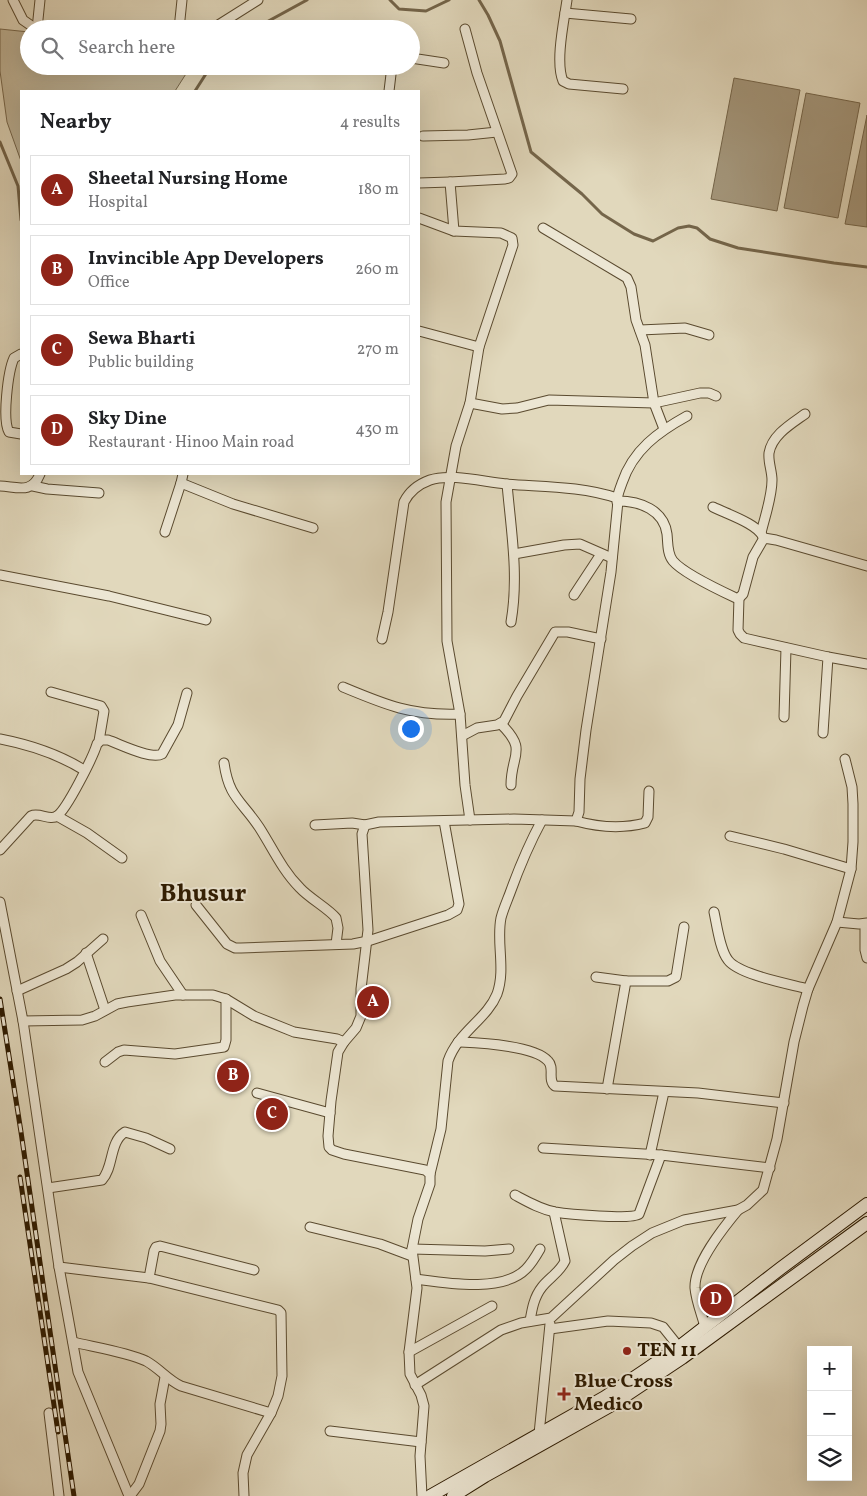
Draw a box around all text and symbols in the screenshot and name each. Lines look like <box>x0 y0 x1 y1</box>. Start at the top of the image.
search box <box>20 20 420 75</box>
icon: search <box>38 34 66 62</box>
text: Search here <box>78 35 175 61</box>
text: Nearby <box>40 108 111 137</box>
text: 4 results <box>340 112 400 134</box>
text: Sheetal Nursing Home <box>88 166 288 192</box>
text: A <box>51 179 63 201</box>
text: 180 m <box>358 179 399 201</box>
text: Hospital <box>88 192 148 214</box>
text: Invincible App Developers <box>88 246 324 272</box>
text: B <box>52 259 62 281</box>
text: 260 m <box>355 259 399 281</box>
text: Office <box>88 272 130 294</box>
text: Sewa Bharti <box>88 326 195 352</box>
text: C <box>52 339 62 361</box>
text: 270 m <box>357 339 399 361</box>
text: Public building <box>88 352 194 374</box>
text: Sky Dine <box>88 406 167 432</box>
text: D <box>51 419 63 441</box>
text: 430 m <box>355 419 399 441</box>
text: Restaurant · Hinoo Main road <box>88 432 294 454</box>
your location <box>398 716 424 742</box>
district label: Bhusur <box>160 877 246 912</box>
pin: A <box>357 983 389 1021</box>
pin: B <box>217 1057 249 1095</box>
pin: C <box>256 1095 288 1133</box>
pin: D <box>700 1281 732 1319</box>
place label: TEN 11 <box>637 1337 697 1365</box>
marker: TEN 11 <box>621 1345 633 1357</box>
map controls <box>807 1346 852 1481</box>
button: + <box>807 1346 852 1391</box>
place label: Blue Cross Medico <box>574 1368 673 1419</box>
marker: Blue Cross Medico <box>558 1388 570 1400</box>
button: − <box>807 1391 852 1436</box>
button: layers <box>807 1436 852 1481</box>

